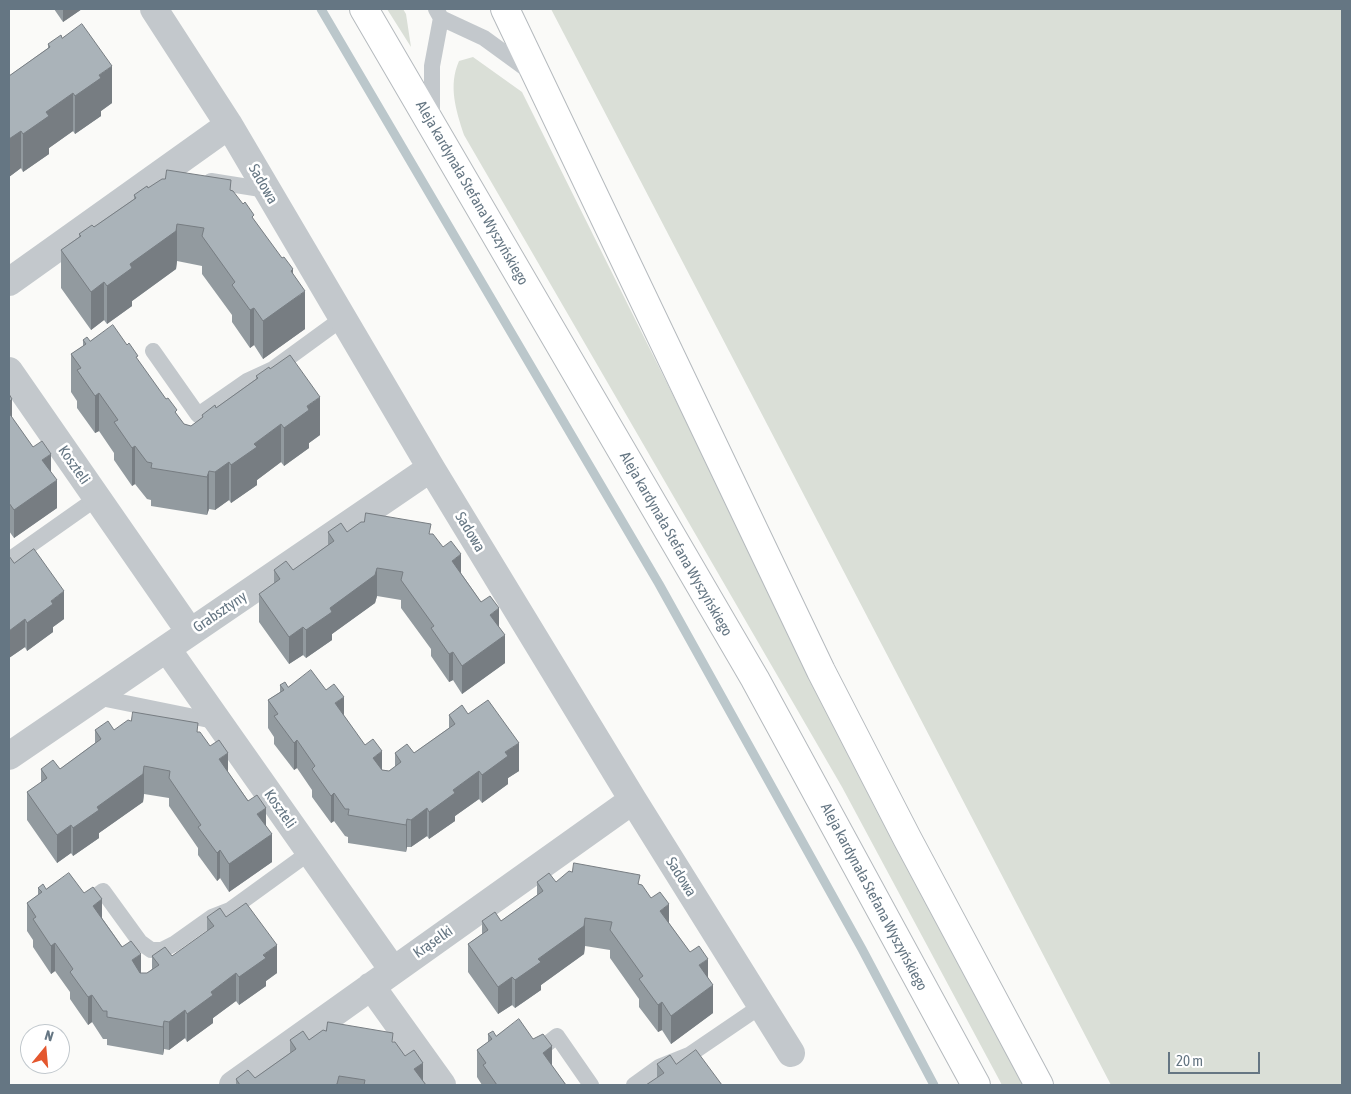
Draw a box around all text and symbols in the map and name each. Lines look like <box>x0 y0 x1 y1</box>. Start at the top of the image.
street label: Aleja kardynała Stefana Wyszyńskiego <box>412 98 532 288</box>
street label: Sadowa <box>244 161 282 207</box>
street label: Koszteli <box>54 442 94 488</box>
street label: Aleja kardynała Stefana Wyszyńskiego <box>616 449 736 639</box>
street label: Sadowa <box>451 509 489 555</box>
street label: Grabsztyny <box>190 588 250 636</box>
street label: Koszteli <box>260 786 300 832</box>
street label: Aleja kardynała Stefana Wyszyńskiego <box>817 800 931 994</box>
street label: Sadowa <box>662 854 700 900</box>
street label: Krąselki <box>410 922 456 962</box>
north arrow <box>20 1024 70 1074</box>
text: N <box>43 1027 55 1044</box>
scale bar <box>1171 1042 1264 1074</box>
text: 20 m <box>1176 1052 1203 1069</box>

